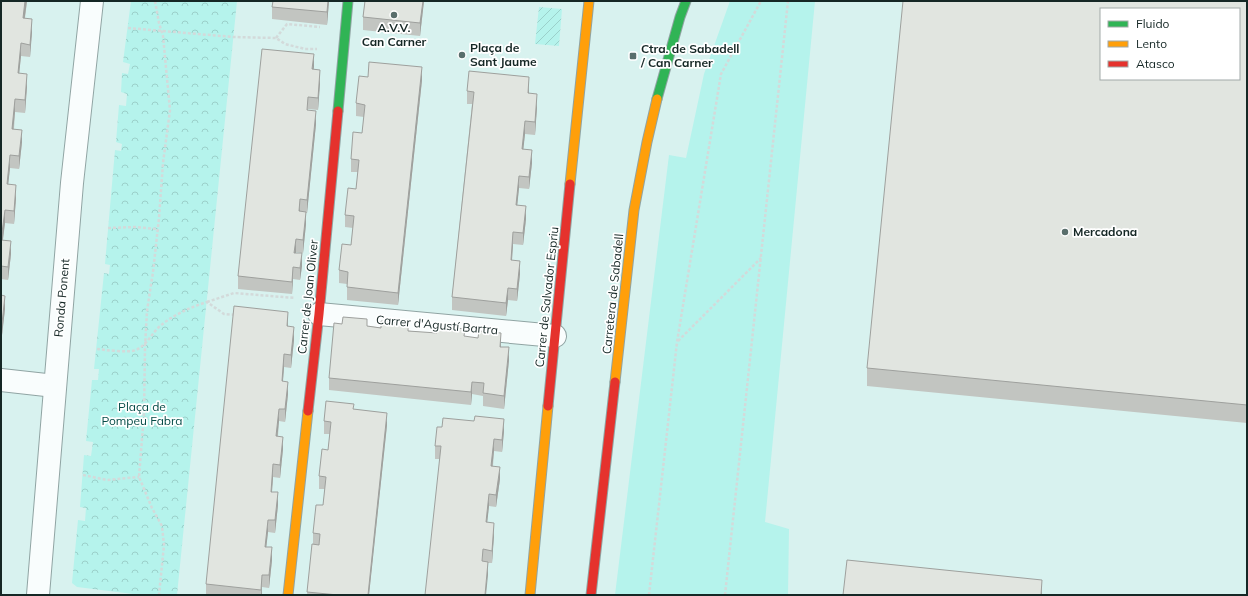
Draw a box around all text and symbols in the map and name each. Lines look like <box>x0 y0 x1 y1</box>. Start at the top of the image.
legend <box>1100 8 1240 80</box>
marker: A.V.V. Can Carner <box>389 10 399 20</box>
text: Fluido <box>1136 16 1170 31</box>
place label: A.V.V. Can Carner <box>362 20 427 49</box>
text: Lento <box>1136 36 1167 51</box>
place label: Plaça de Sant Jaume <box>470 40 537 69</box>
place label: Ctra. de Sabadell / Can Carner <box>640 41 740 70</box>
marker: Plaça de Sant Jaume <box>457 50 467 60</box>
marker: Ctra. de Sabadell / Can Carner <box>628 51 638 61</box>
text: Atasco <box>1136 56 1175 71</box>
place label: Mercadona <box>1073 224 1137 239</box>
street label: Carrer de Salvador Espriu <box>532 226 561 368</box>
marker: Mercadona <box>1060 227 1070 237</box>
street label: Carretera de Sabadell <box>599 233 626 355</box>
street label: Carrer de Joan Oliver <box>294 238 321 355</box>
street label: Ronda Ponent <box>51 258 72 338</box>
street label: Carrer d'Agustí Bartra <box>375 312 499 337</box>
park label: Plaça de Pompeu Fabra <box>101 399 183 428</box>

